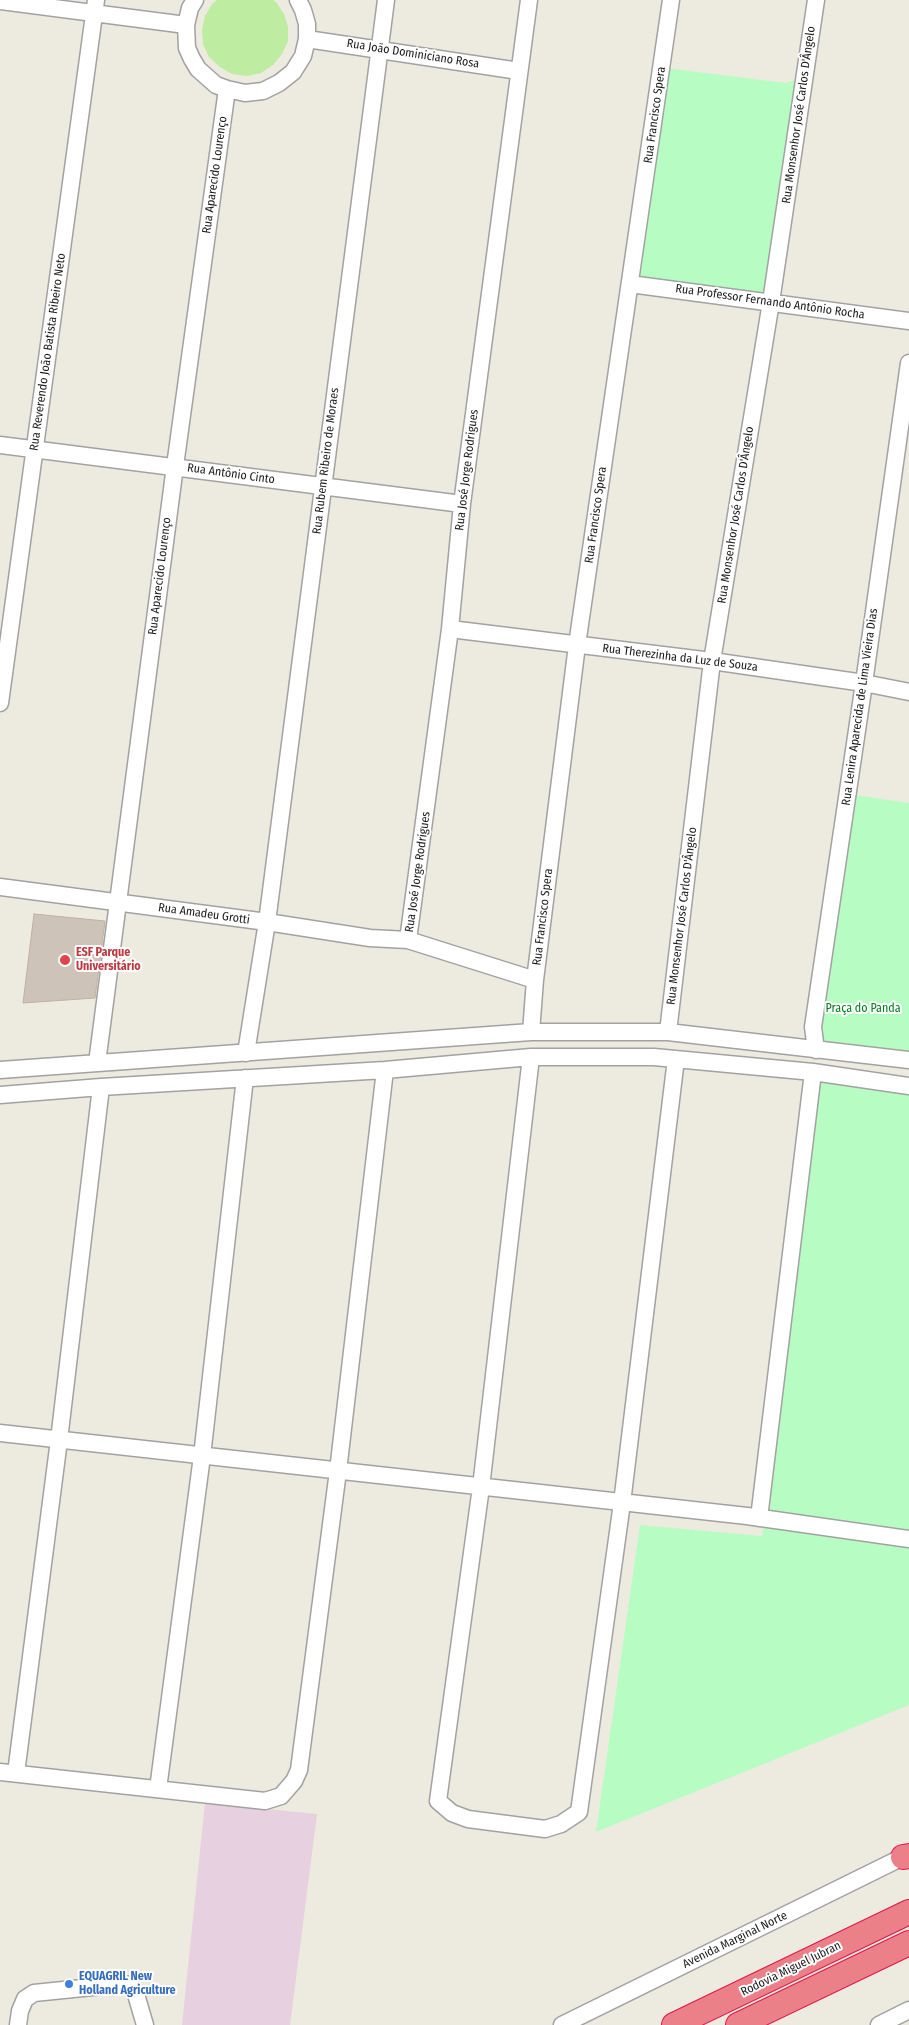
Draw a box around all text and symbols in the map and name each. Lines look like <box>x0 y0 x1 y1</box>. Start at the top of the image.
street label: Rua Monsenhor José Carlos D'Ângelo <box>779 25 819 205</box>
street label: Rua João Dominiciano Rosa <box>346 36 480 72</box>
street label: Rua Francisco Spera <box>641 66 669 164</box>
street label: Rua Aparecido Lourenço <box>200 115 230 235</box>
street label: Rua Reverendo João Batista Ribeiro Neto <box>27 252 69 452</box>
street label: Rua Professor Fernando Antônio Rocha <box>674 282 866 322</box>
street label: Rua Rubem Ribeiro de Moraes <box>310 387 342 535</box>
street label: Rua José Jorge Rodrigues <box>452 409 482 531</box>
street label: Rua Monsenhor José Carlos D'Ângelo <box>715 425 757 605</box>
street label: Rua Antônio Cinto <box>186 461 276 487</box>
street label: Rua Francisco Spera <box>582 466 610 564</box>
street label: Rua Aparecido Lourenço <box>146 516 174 636</box>
street label: Rua Lenira Aparecida de Lima Vieira Dias <box>839 608 881 806</box>
street label: Rua Therezinha da Luz de Souza <box>601 641 759 675</box>
street label: Rua José Jorge Rodrigues <box>402 811 434 933</box>
street label: Rua Monsenhor José Carlos D'Ângelo <box>664 826 700 1006</box>
street label: Rua Francisco Spera <box>530 868 556 966</box>
street label: Rua Amadeu Grotti <box>157 900 251 928</box>
place label: ESF Parque Universitário <box>76 946 141 974</box>
marker: ESF Parque Universitário <box>58 953 72 967</box>
park label: Praça do Panda <box>825 1002 901 1016</box>
street label: Avenida Marginal Norte <box>680 1908 790 1972</box>
street label: Rodovia Miguel Jubran <box>739 1938 843 2000</box>
place label: EQUAGRIL New Holland Agriculture <box>79 1970 176 1998</box>
marker: EQUAGRIL New Holland Agriculture <box>63 1978 75 1990</box>

